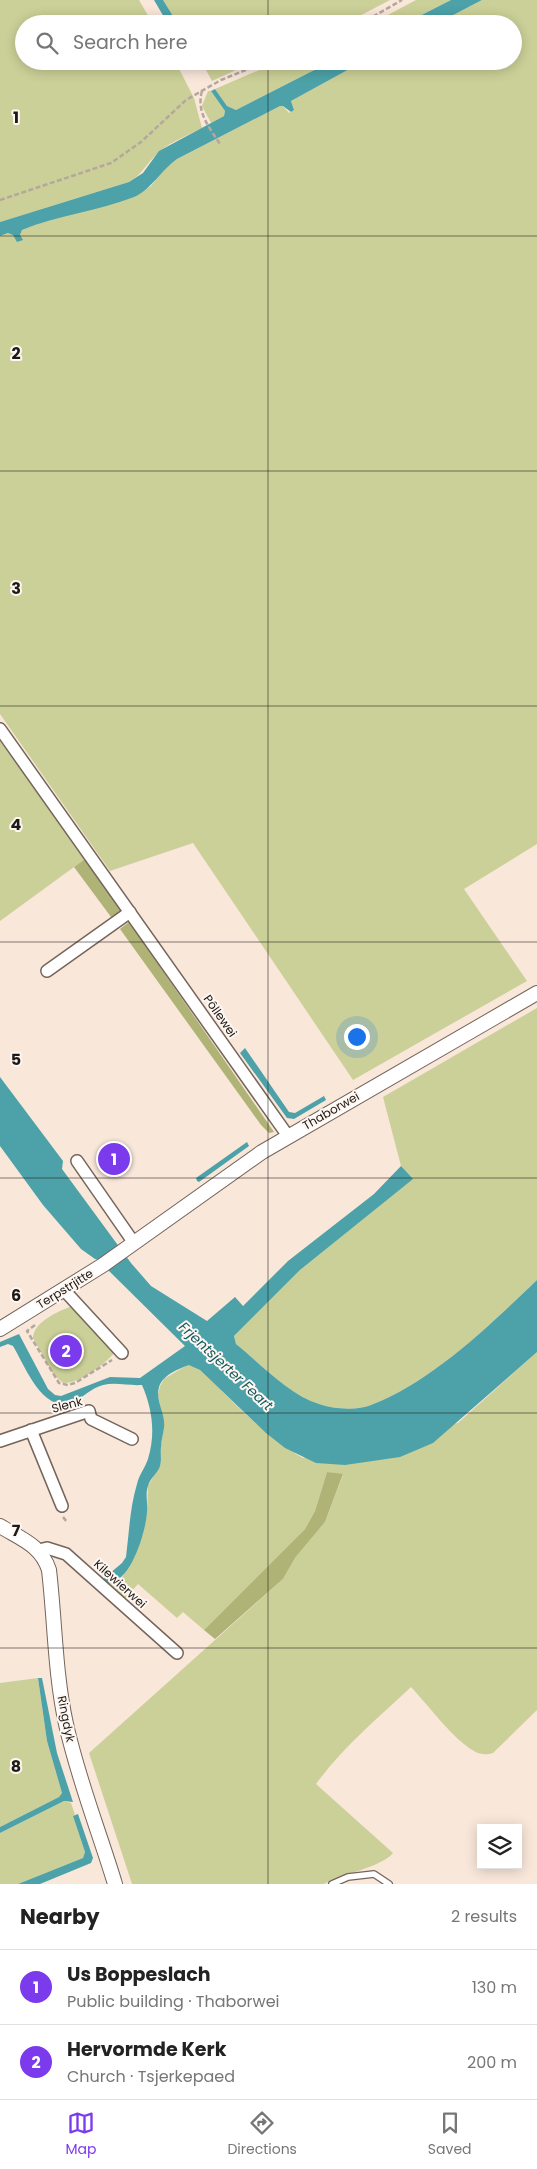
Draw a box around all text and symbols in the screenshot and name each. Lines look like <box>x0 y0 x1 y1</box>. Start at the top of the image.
search box <box>15 15 522 70</box>
icon: search <box>33 29 61 57</box>
text: Search here <box>73 29 187 56</box>
text: 1 <box>13 106 19 129</box>
text: 2 <box>11 342 21 365</box>
text: 3 <box>11 577 21 600</box>
text: 4 <box>11 813 22 836</box>
street label: Pôllewei <box>200 991 241 1040</box>
your location <box>344 1024 370 1050</box>
text: 5 <box>11 1048 21 1071</box>
street label: Thaborwei <box>299 1087 362 1134</box>
pin: 1 <box>98 1140 130 1178</box>
street label: Terpstrjitte <box>33 1264 96 1313</box>
text: 6 <box>11 1284 21 1307</box>
water label: Frjentsjerter Feart <box>175 1317 278 1415</box>
pin: 2 <box>50 1332 82 1370</box>
street label: Slenk <box>50 1392 85 1417</box>
text: 7 <box>12 1519 21 1542</box>
street label: Kilewierwei <box>90 1555 150 1612</box>
street label: Ringdyk <box>54 1694 79 1744</box>
text: 8 <box>11 1755 21 1778</box>
map controls <box>477 1824 522 1869</box>
button: layers <box>477 1824 522 1869</box>
text: Nearby <box>20 1902 100 1931</box>
text: 2 results <box>451 1905 517 1928</box>
text: Us Boppeslach <box>67 1961 211 1988</box>
text: 1 <box>33 1976 39 1999</box>
text: 130 m <box>472 1976 517 1999</box>
text: Public building · Thaborwei <box>67 1990 280 2013</box>
text: Hervormde Kerk <box>67 2036 226 2063</box>
text: 2 <box>31 2051 41 2074</box>
text: 200 m <box>467 2051 517 2074</box>
text: Church · Tsjerkepaed <box>67 2065 235 2088</box>
tab: Map <box>65 2109 96 2160</box>
tab: Directions <box>227 2109 297 2160</box>
tab: Saved <box>428 2109 472 2160</box>

